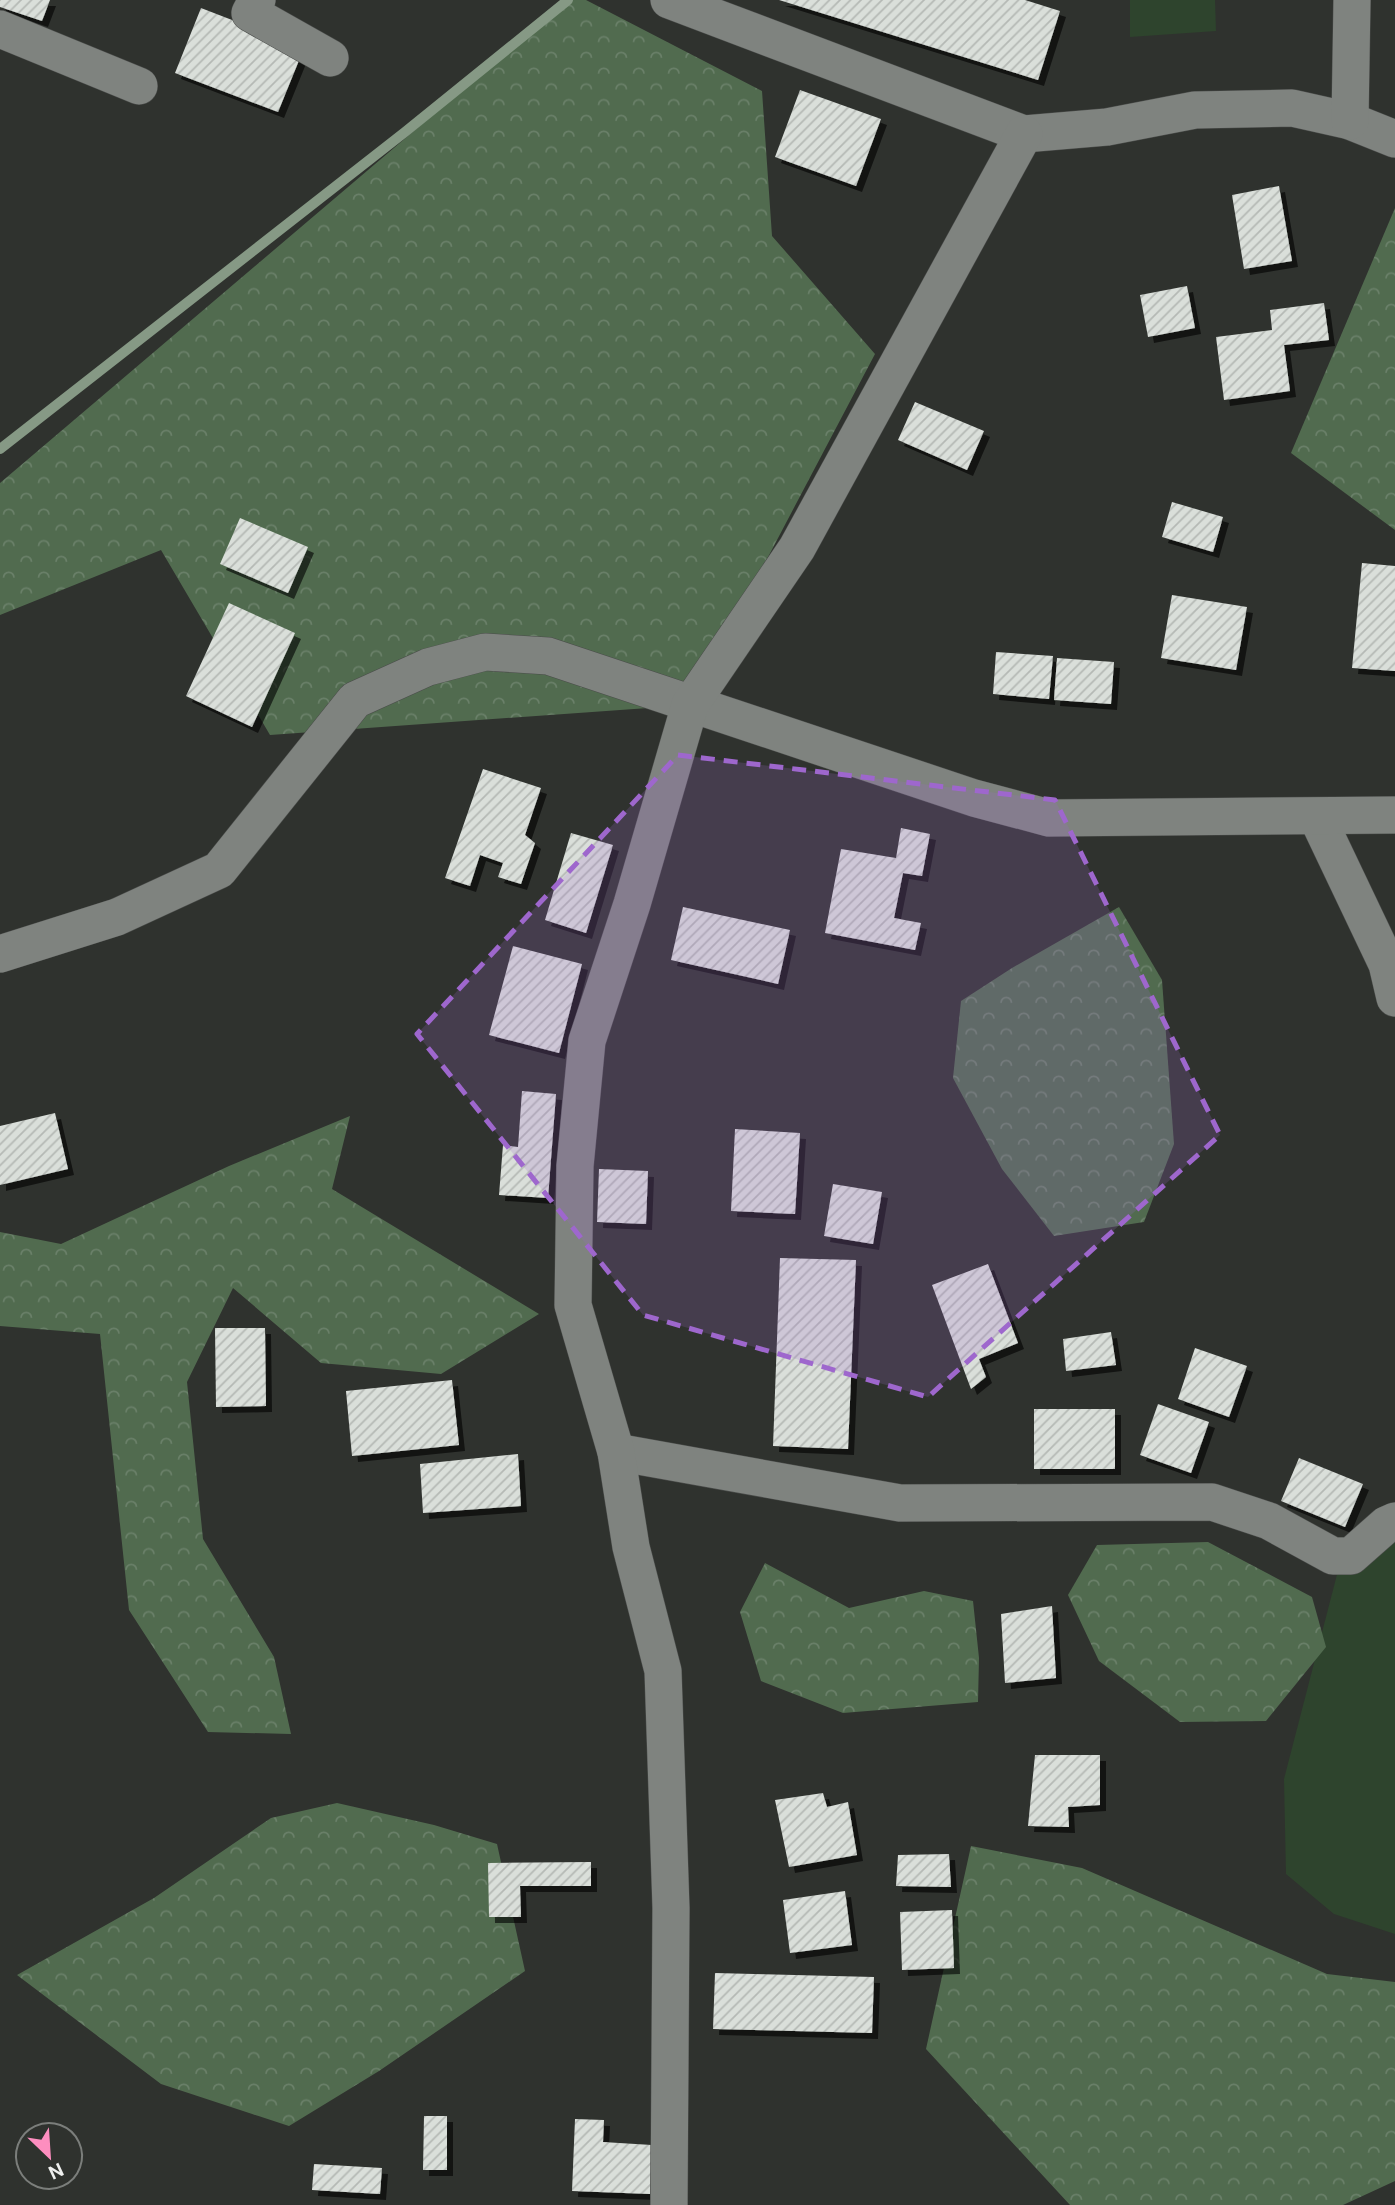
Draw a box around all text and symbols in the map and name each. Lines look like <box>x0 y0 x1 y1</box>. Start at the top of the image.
north arrow <box>14 2121 84 2191</box>
text: N <box>44 2157 68 2185</box>

